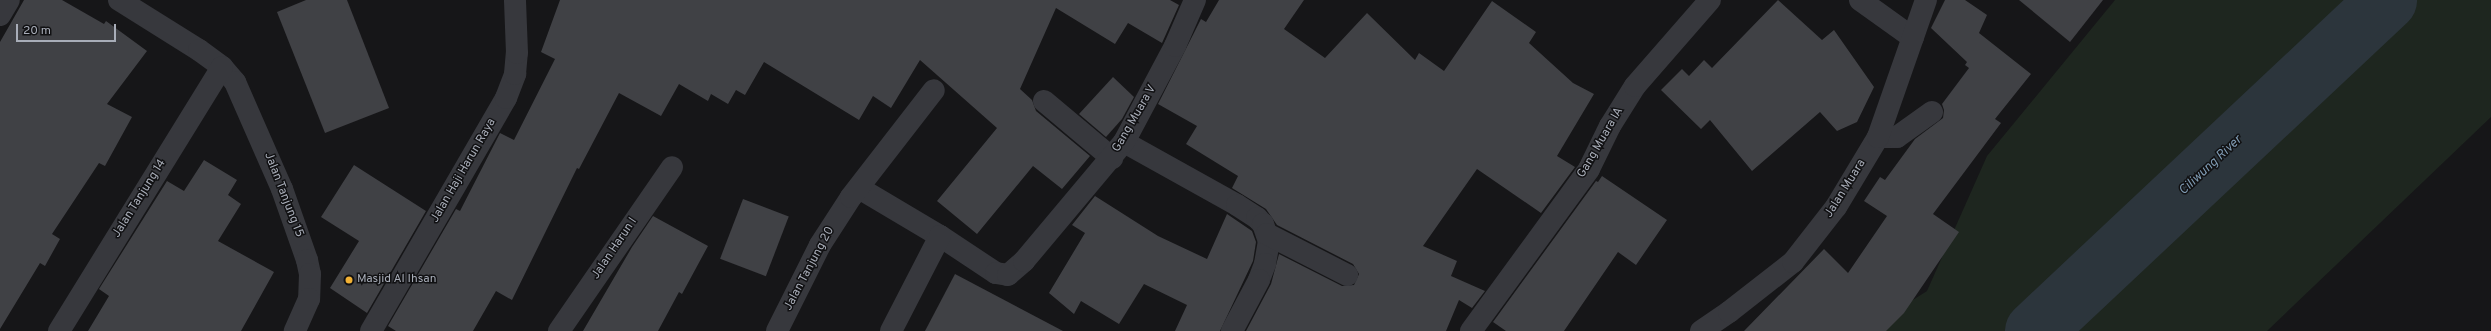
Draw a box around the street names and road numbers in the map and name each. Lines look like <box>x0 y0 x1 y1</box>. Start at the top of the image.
street label: Gang Muara V <box>1110 83 1160 155</box>
street label: Gang Muara IA <box>1575 105 1627 181</box>
street label: Jalan Haji Harun Raya <box>428 116 500 226</box>
street label: Jalan Tanjung 15 <box>260 150 306 240</box>
street label: Jalan Tanjung 14 <box>110 157 170 241</box>
street label: Jalan Muara <box>1822 157 1870 221</box>
street label: Jalan Harun I <box>589 216 641 282</box>
street label: Jalan Tanjung 20 <box>782 224 838 314</box>

